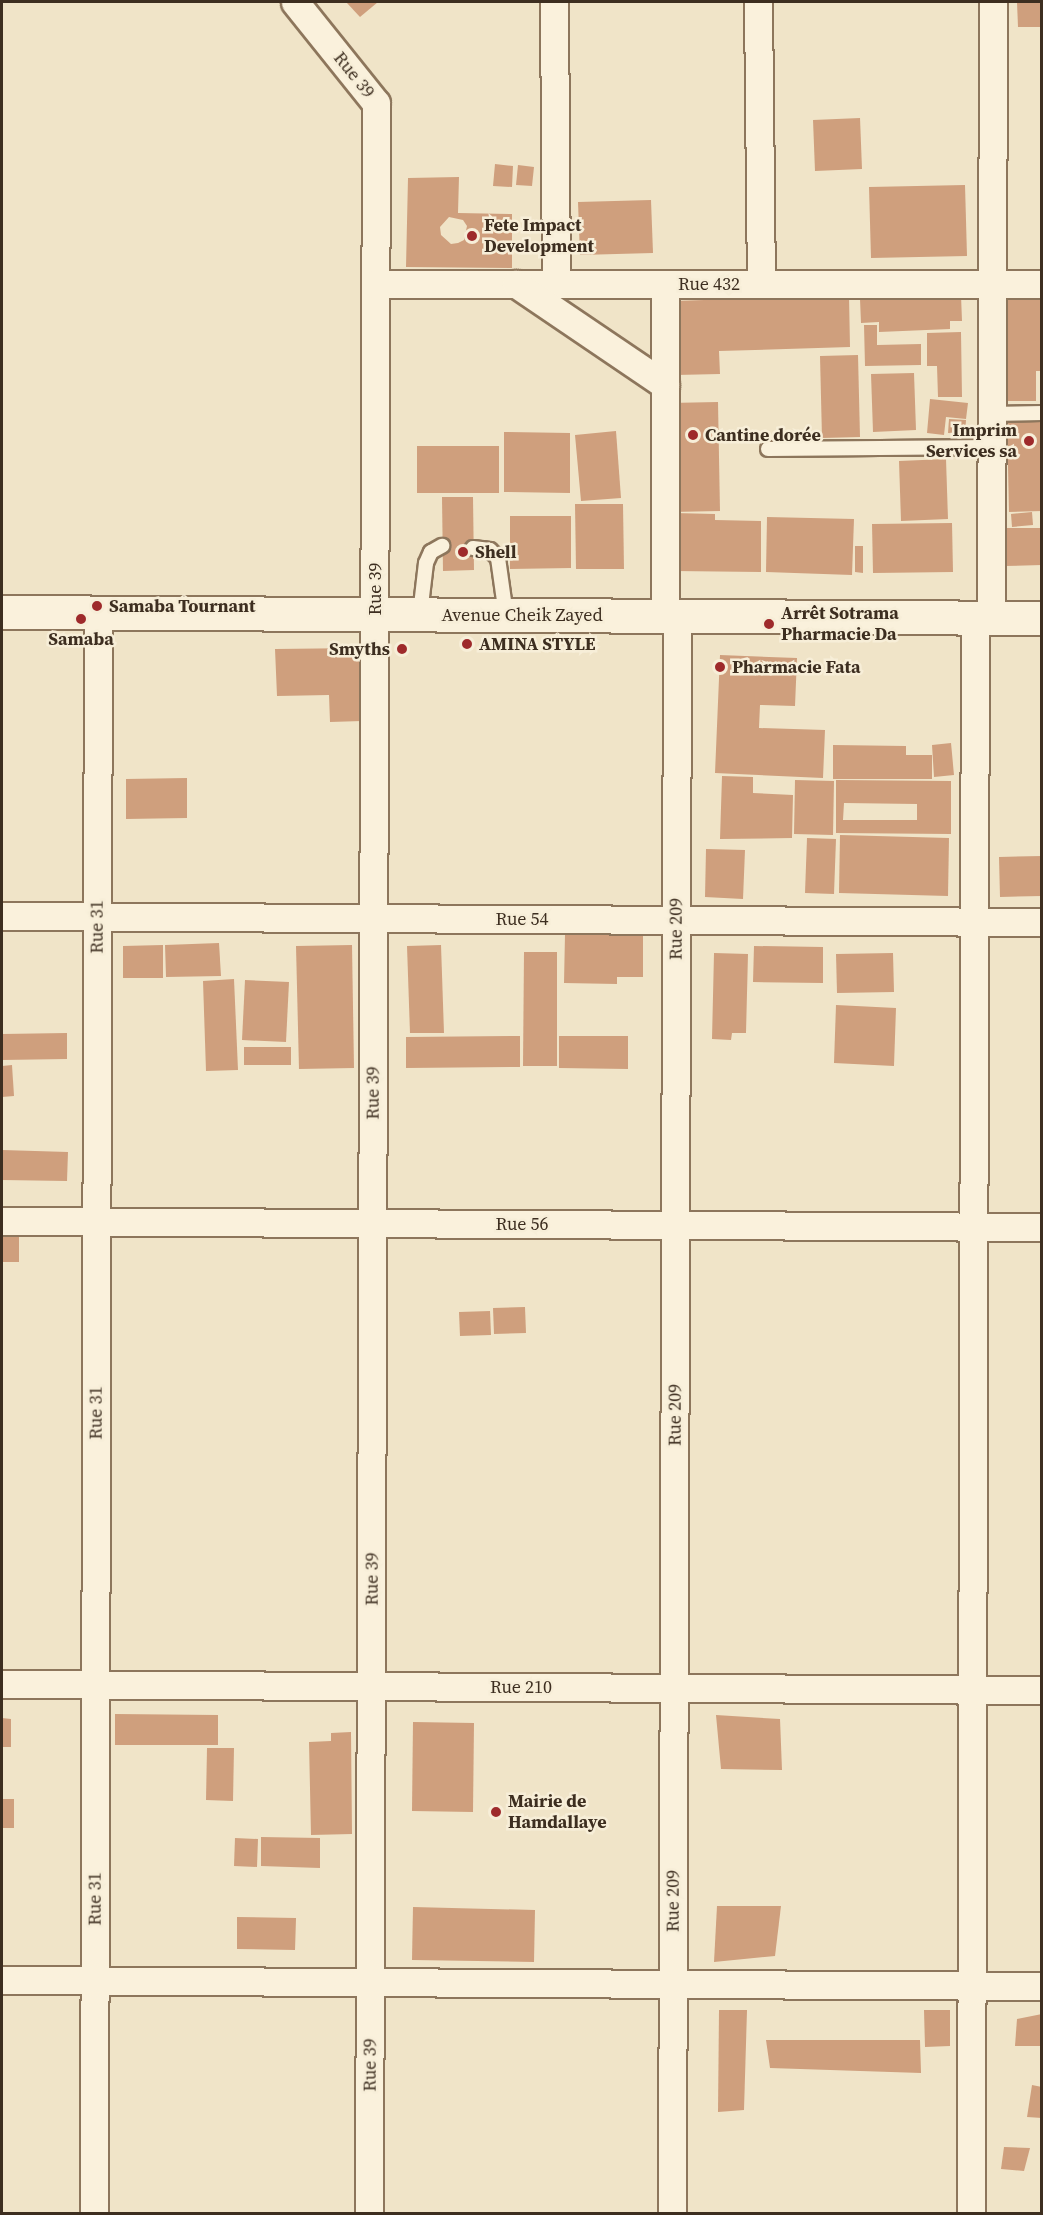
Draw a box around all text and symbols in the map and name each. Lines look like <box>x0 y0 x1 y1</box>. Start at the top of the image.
street label: Rue 39 <box>329 48 379 102</box>
place label: Fete Impact Development <box>484 215 594 258</box>
marker: Fete Impact Development <box>465 229 479 243</box>
street label: Rue 432 <box>678 273 740 295</box>
place label: Imprim Services sa <box>926 420 1017 462</box>
place label: Cantine dorée <box>705 424 821 446</box>
marker: Cantine dorée <box>686 428 700 442</box>
marker: Imprim Services sa <box>1022 434 1036 448</box>
place label: Shell <box>475 541 516 563</box>
marker: Shell <box>456 545 470 559</box>
street label: Rue 39 <box>364 562 386 616</box>
place label: Samaba Tournant <box>109 595 256 617</box>
marker: Samaba Tournant <box>90 599 104 613</box>
place label: Arrêt Sotrama Pharmacie Da <box>781 603 899 646</box>
street label: Avenue Cheik Zayed <box>441 604 603 626</box>
marker: Samaba <box>74 612 88 626</box>
marker: Arrêt Sotrama Pharmacie Da <box>762 617 776 631</box>
place label: Samaba <box>48 628 114 650</box>
place label: AMINA STYLE <box>479 633 595 655</box>
marker: AMINA STYLE <box>460 637 474 651</box>
place label: Smyths <box>329 638 390 660</box>
marker: Smyths <box>395 642 409 656</box>
place label: Pharmacie Fata <box>732 656 861 678</box>
marker: Pharmacie Fata <box>713 660 727 674</box>
street label: Rue 209 <box>665 898 687 960</box>
street label: Rue 31 <box>86 900 108 954</box>
street label: Rue 54 <box>495 908 549 930</box>
street label: Rue 39 <box>362 1066 384 1120</box>
street label: Rue 56 <box>495 1213 549 1235</box>
street label: Rue 209 <box>664 1384 686 1446</box>
street label: Rue 31 <box>85 1386 107 1440</box>
street label: Rue 39 <box>361 1552 383 1606</box>
street label: Rue 210 <box>490 1676 552 1698</box>
place label: Mairie de Hamdallaye <box>508 1791 607 1834</box>
marker: Mairie de Hamdallaye <box>489 1805 503 1819</box>
street label: Rue 209 <box>662 1870 684 1932</box>
street label: Rue 31 <box>84 1872 106 1926</box>
street label: Rue 39 <box>359 2038 381 2092</box>

